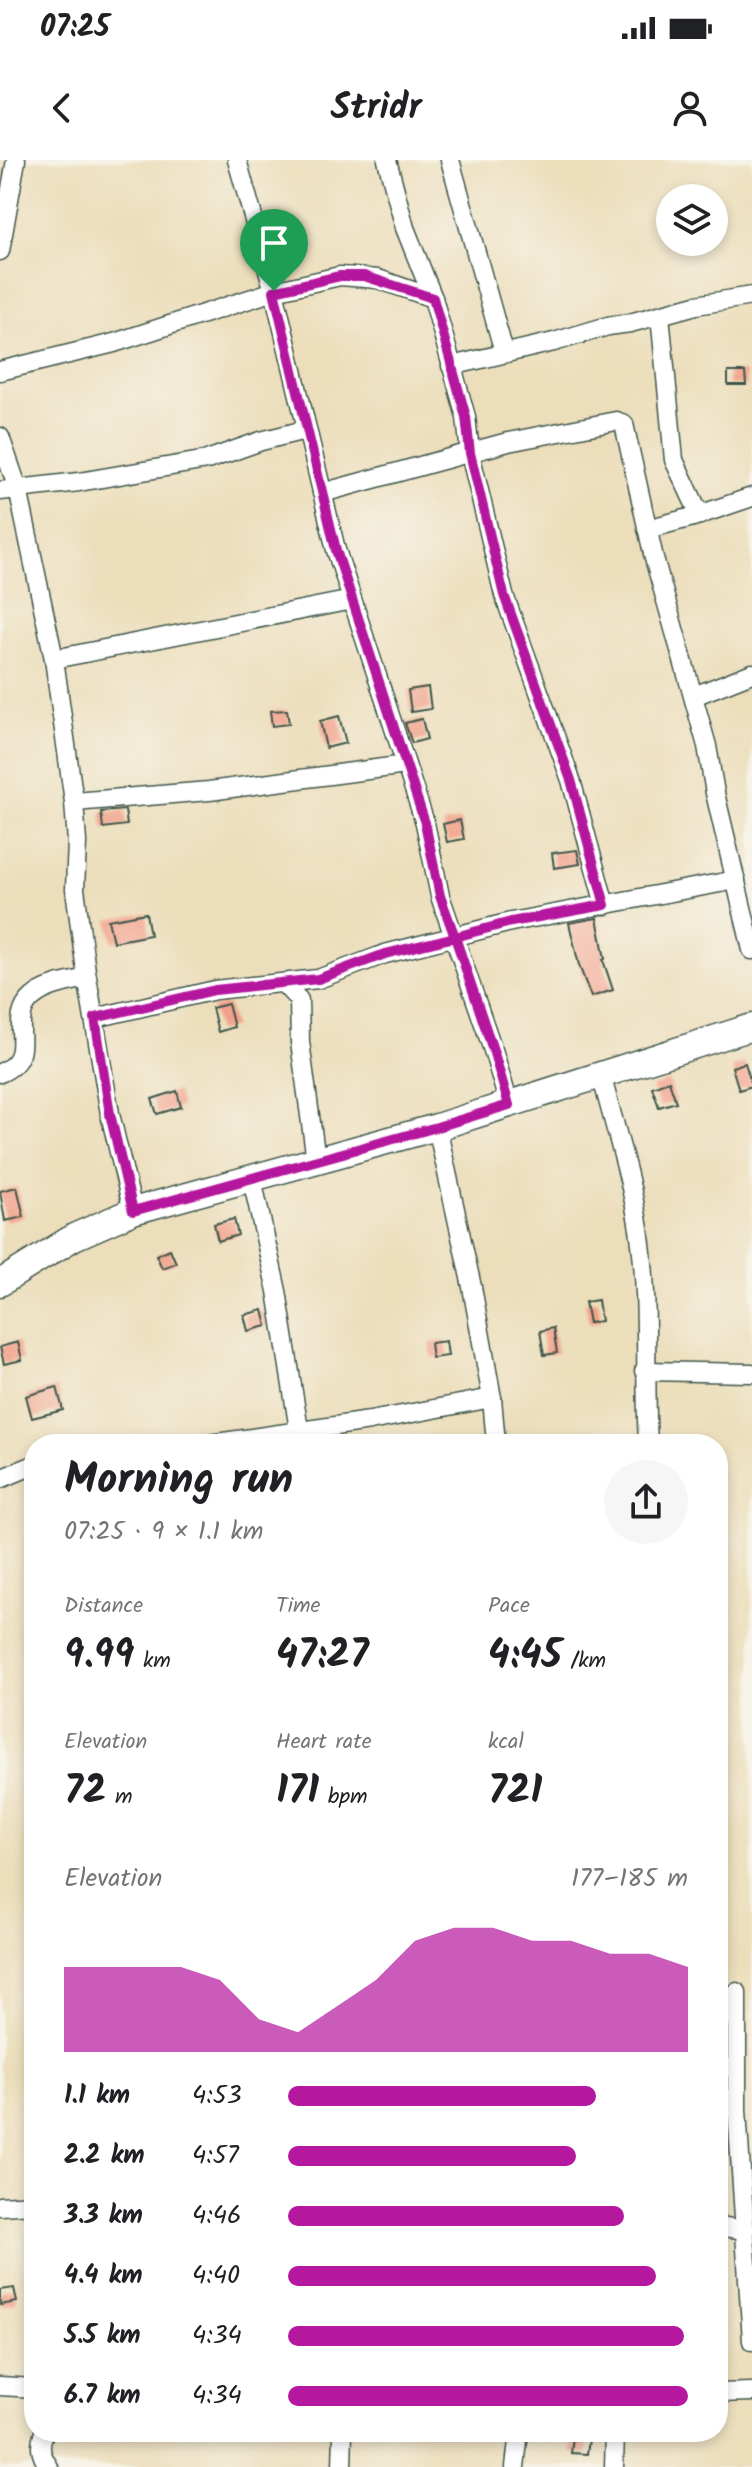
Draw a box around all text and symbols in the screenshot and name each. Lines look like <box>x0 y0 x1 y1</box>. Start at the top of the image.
text: 07:25 <box>40 4 110 52</box>
text: Stridr <box>331 80 421 137</box>
icon: back <box>40 86 84 130</box>
icon: person <box>668 86 712 130</box>
map controls <box>656 184 728 256</box>
button: layers <box>656 184 728 256</box>
pin <box>240 209 308 291</box>
icon: arrive <box>252 221 296 265</box>
text: Morning run <box>64 1446 293 1516</box>
button: share <box>604 1460 688 1544</box>
text: 07:25 · 9 × 1.1 km <box>64 1511 264 1553</box>
text: Distance <box>64 1589 143 1624</box>
text: Time <box>276 1589 320 1624</box>
text: Pace <box>488 1589 530 1624</box>
text: 9.99 <box>64 1624 134 1688</box>
text: 47:27 <box>276 1624 369 1688</box>
text: 4:45 <box>488 1624 562 1688</box>
text: km <box>134 1644 171 1679</box>
text: /km <box>562 1644 606 1679</box>
text: Elevation <box>64 1725 147 1760</box>
text: Heart rate <box>276 1725 372 1760</box>
text: kcal <box>488 1725 524 1760</box>
text: 72 <box>64 1760 106 1824</box>
text: 171 <box>276 1760 319 1824</box>
text: 721 <box>488 1760 542 1824</box>
text: m <box>106 1780 133 1815</box>
text: bpm <box>319 1780 367 1815</box>
text: Elevation <box>64 1858 162 1900</box>
text: 177–185 m <box>571 1858 688 1900</box>
text: 1.1 km <box>64 2075 130 2117</box>
text: 4:53 <box>192 2075 242 2117</box>
text: 2.2 km <box>64 2135 145 2177</box>
text: 4:57 <box>192 2135 239 2177</box>
text: 3.3 km <box>64 2195 143 2237</box>
text: 4:46 <box>192 2195 242 2237</box>
text: 4.4 km <box>64 2255 143 2297</box>
text: 4:40 <box>192 2255 240 2297</box>
text: 5.5 km <box>64 2315 141 2357</box>
text: 4:34 <box>192 2315 242 2357</box>
text: 6.7 km <box>64 2375 141 2417</box>
text: 4:34 <box>192 2375 242 2417</box>

